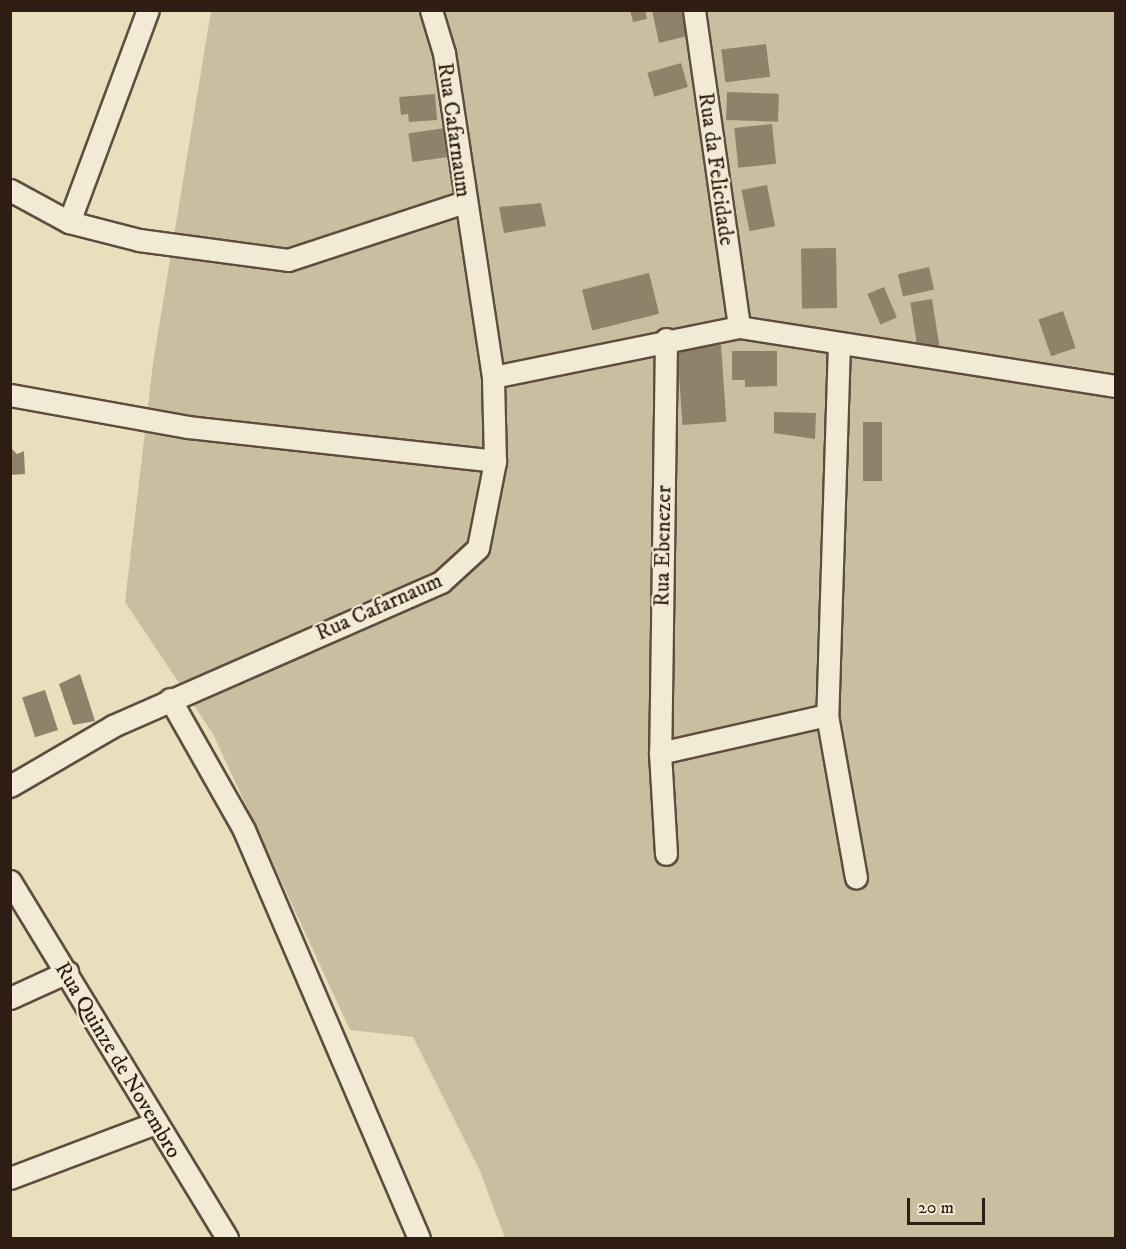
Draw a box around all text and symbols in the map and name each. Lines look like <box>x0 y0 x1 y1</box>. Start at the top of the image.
street label: Rua Cafarnaum <box>431 61 477 199</box>
street label: Rua da Felicidade <box>692 91 740 247</box>
street label: Rua Ebenezer <box>649 485 677 607</box>
street label: Rua Cafarnaum <box>312 567 446 647</box>
street label: Rua Quinze de Novembro <box>49 957 187 1163</box>
scale bar <box>910 1186 988 1224</box>
text: 20 m <box>918 1197 954 1219</box>

